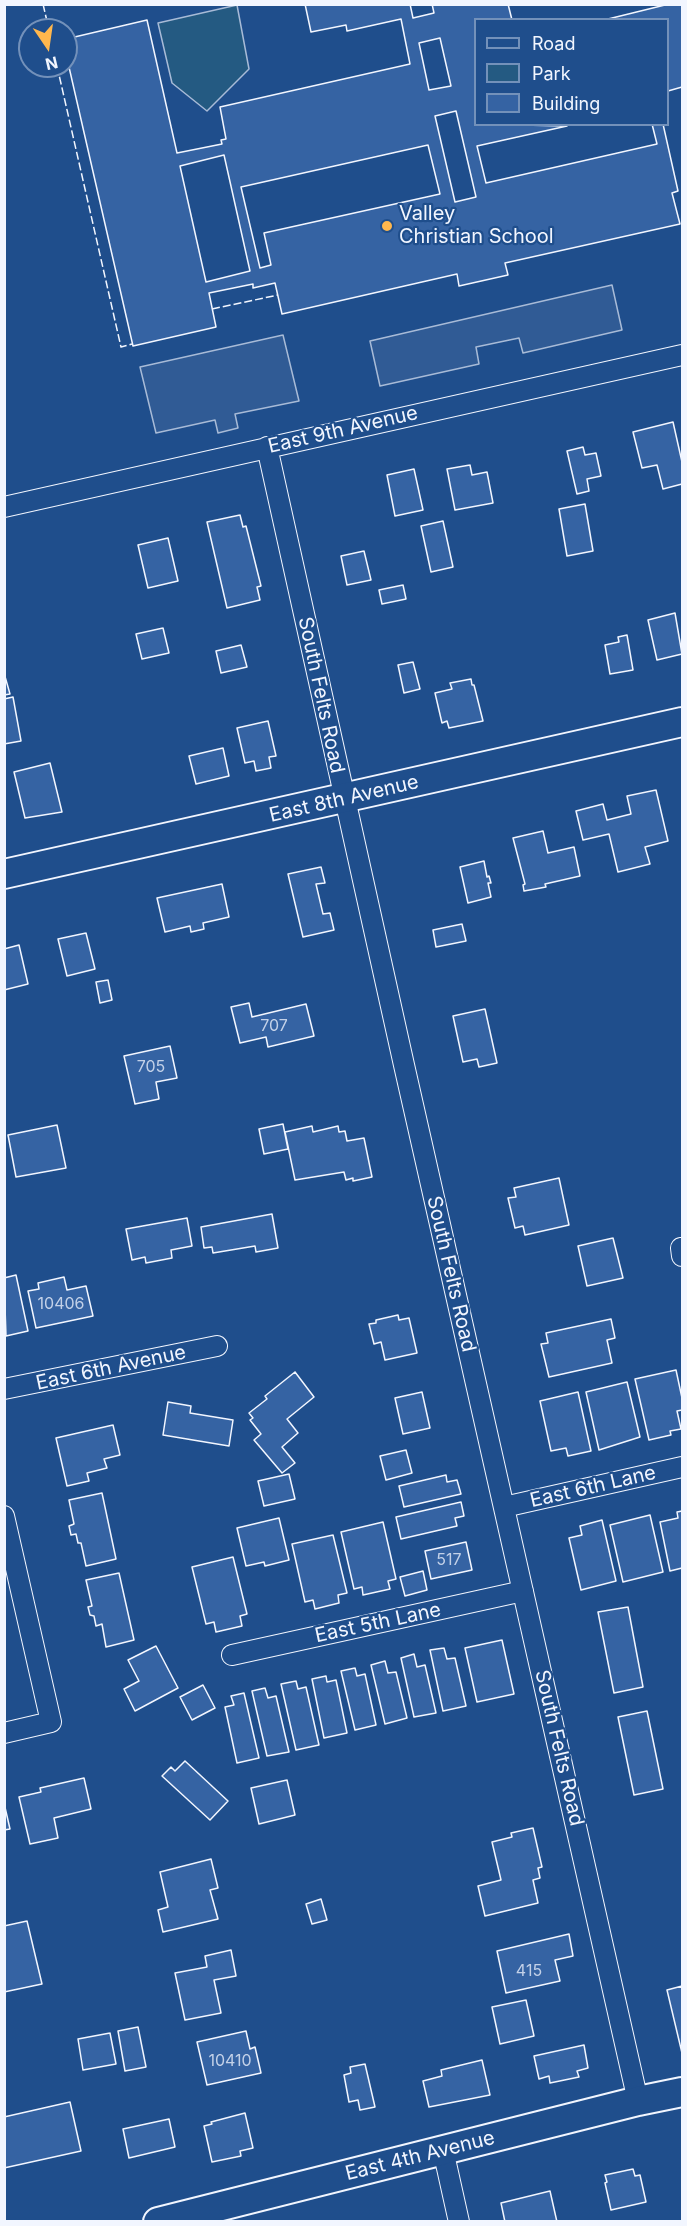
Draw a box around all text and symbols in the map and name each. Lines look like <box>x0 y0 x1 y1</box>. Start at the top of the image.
north arrow <box>18 18 78 78</box>
legend <box>474 18 669 126</box>
text: Road <box>532 33 575 54</box>
text: N <box>43 52 60 75</box>
text: Park <box>532 63 571 84</box>
text: Building <box>532 93 600 114</box>
place label: Valley Christian School <box>399 202 554 249</box>
marker: Valley Christian School <box>380 219 394 233</box>
street label: East 9th Avenue <box>266 401 420 459</box>
street label: South Felts Road <box>293 615 349 775</box>
street label: East 8th Avenue <box>267 770 421 828</box>
house number: 707 <box>260 1016 288 1036</box>
house number: 705 <box>137 1057 165 1077</box>
street label: South Felts Road <box>421 1194 481 1354</box>
house number: 10406 <box>38 1294 84 1314</box>
street label: East 6th Avenue <box>34 1340 188 1396</box>
street label: East 6th Lane <box>528 1461 658 1513</box>
house number: 517 <box>436 1550 462 1570</box>
street label: East 5th Lane <box>313 1598 443 1648</box>
street label: South Felts Road <box>529 1668 589 1828</box>
house number: 415 <box>516 1961 542 1981</box>
house number: 10410 <box>208 2051 252 2071</box>
street label: East 4th Avenue <box>343 2126 497 2186</box>

